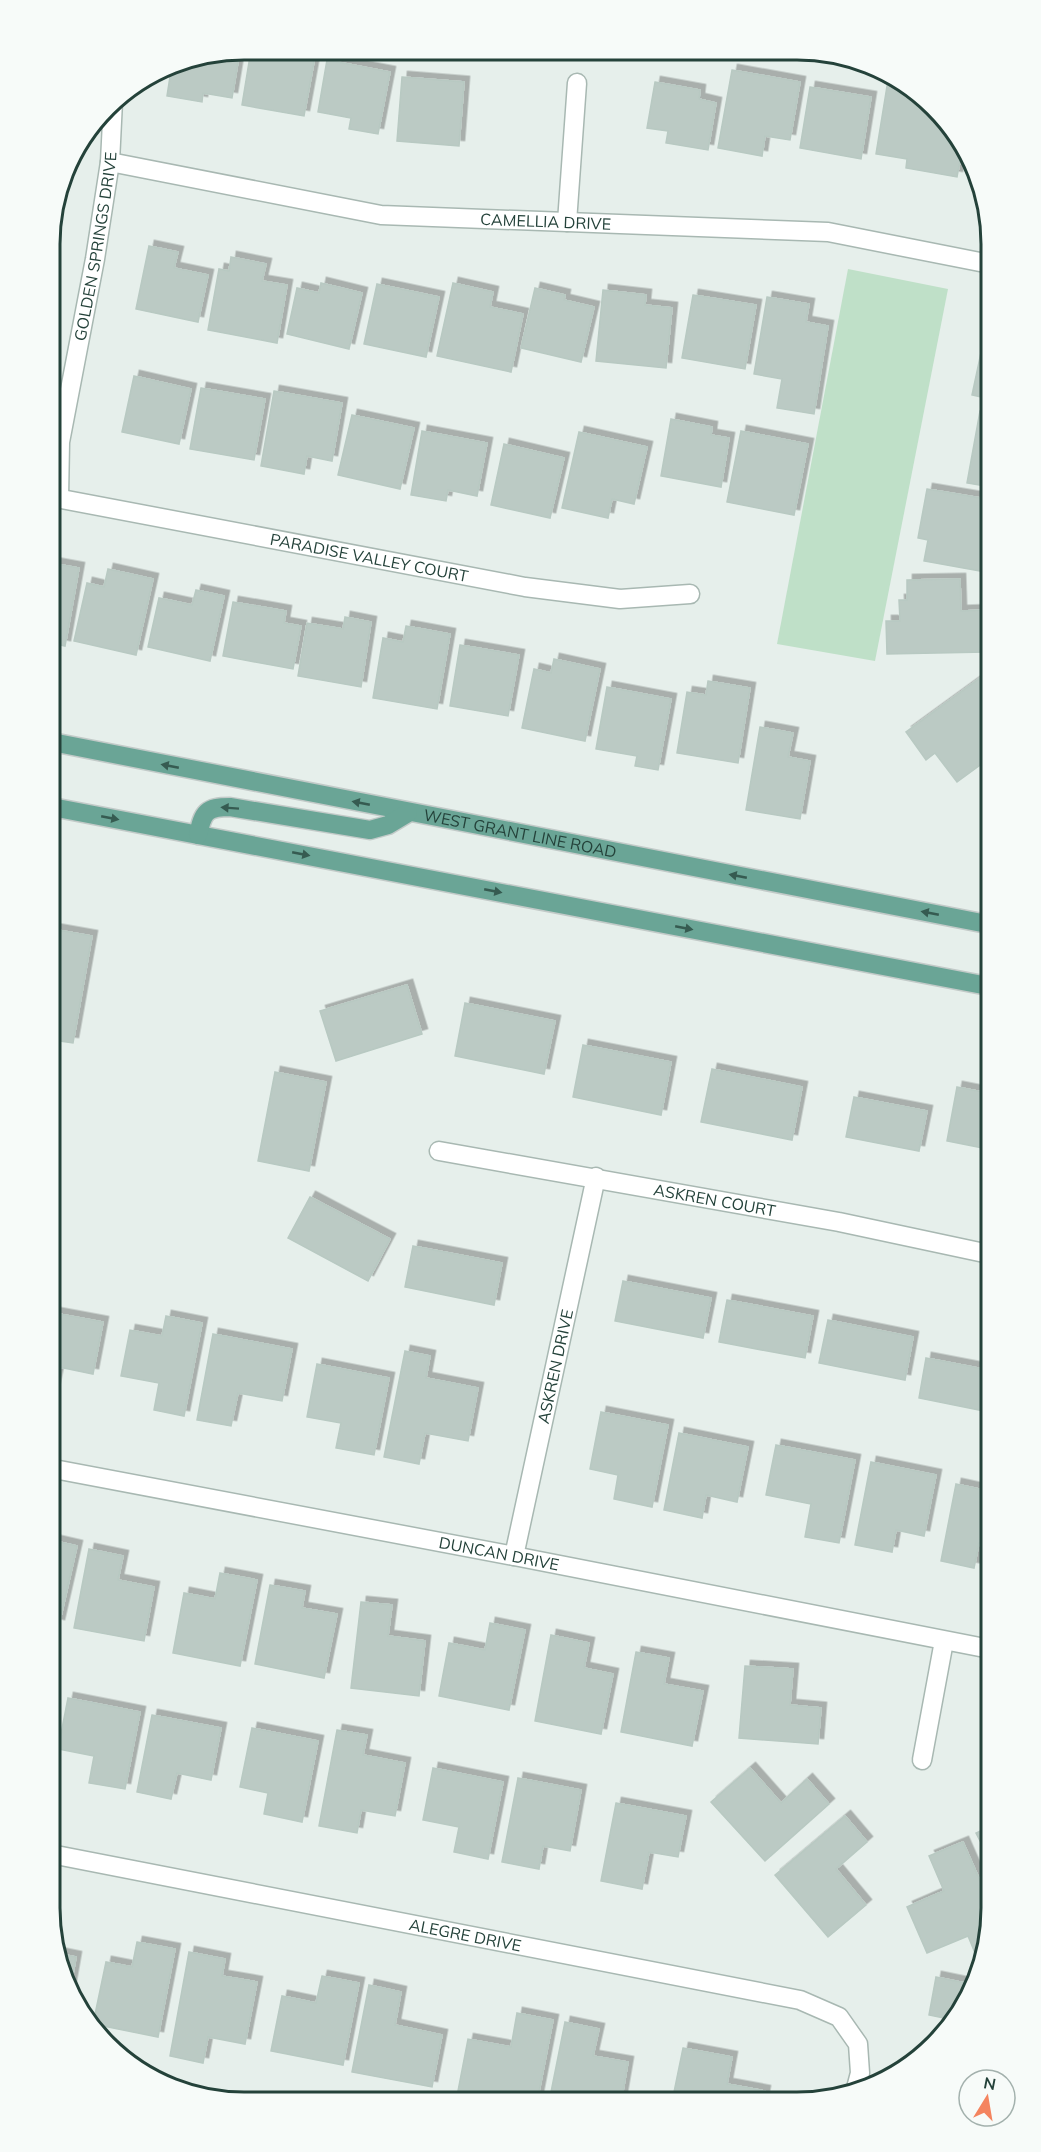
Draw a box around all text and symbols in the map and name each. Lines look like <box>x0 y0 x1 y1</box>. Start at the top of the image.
street label: GOLDEN SPRINGS DRIVE <box>70 151 120 342</box>
street label: CAMELLIA DRIVE <box>480 209 612 234</box>
street label: PARADISE VALLEY COURT <box>269 529 470 586</box>
one-way arrow <box>160 761 179 770</box>
one-way arrow <box>352 798 371 807</box>
one-way arrow <box>221 803 240 812</box>
street label: WEST GRANT LINE ROAD <box>422 805 618 862</box>
one-way arrow <box>100 814 119 823</box>
one-way arrow <box>292 850 311 859</box>
one-way arrow <box>729 871 748 880</box>
one-way arrow <box>483 887 502 896</box>
one-way arrow <box>920 908 939 917</box>
one-way arrow <box>675 924 694 933</box>
street label: ASKREN COURT <box>652 1179 778 1221</box>
street label: ASKREN DRIVE <box>533 1307 577 1425</box>
street label: DUNCAN DRIVE <box>437 1532 561 1575</box>
street label: ALEGRE DRIVE <box>407 1914 523 1955</box>
north arrow <box>957 2068 1017 2128</box>
text: N <box>982 2072 998 2094</box>

